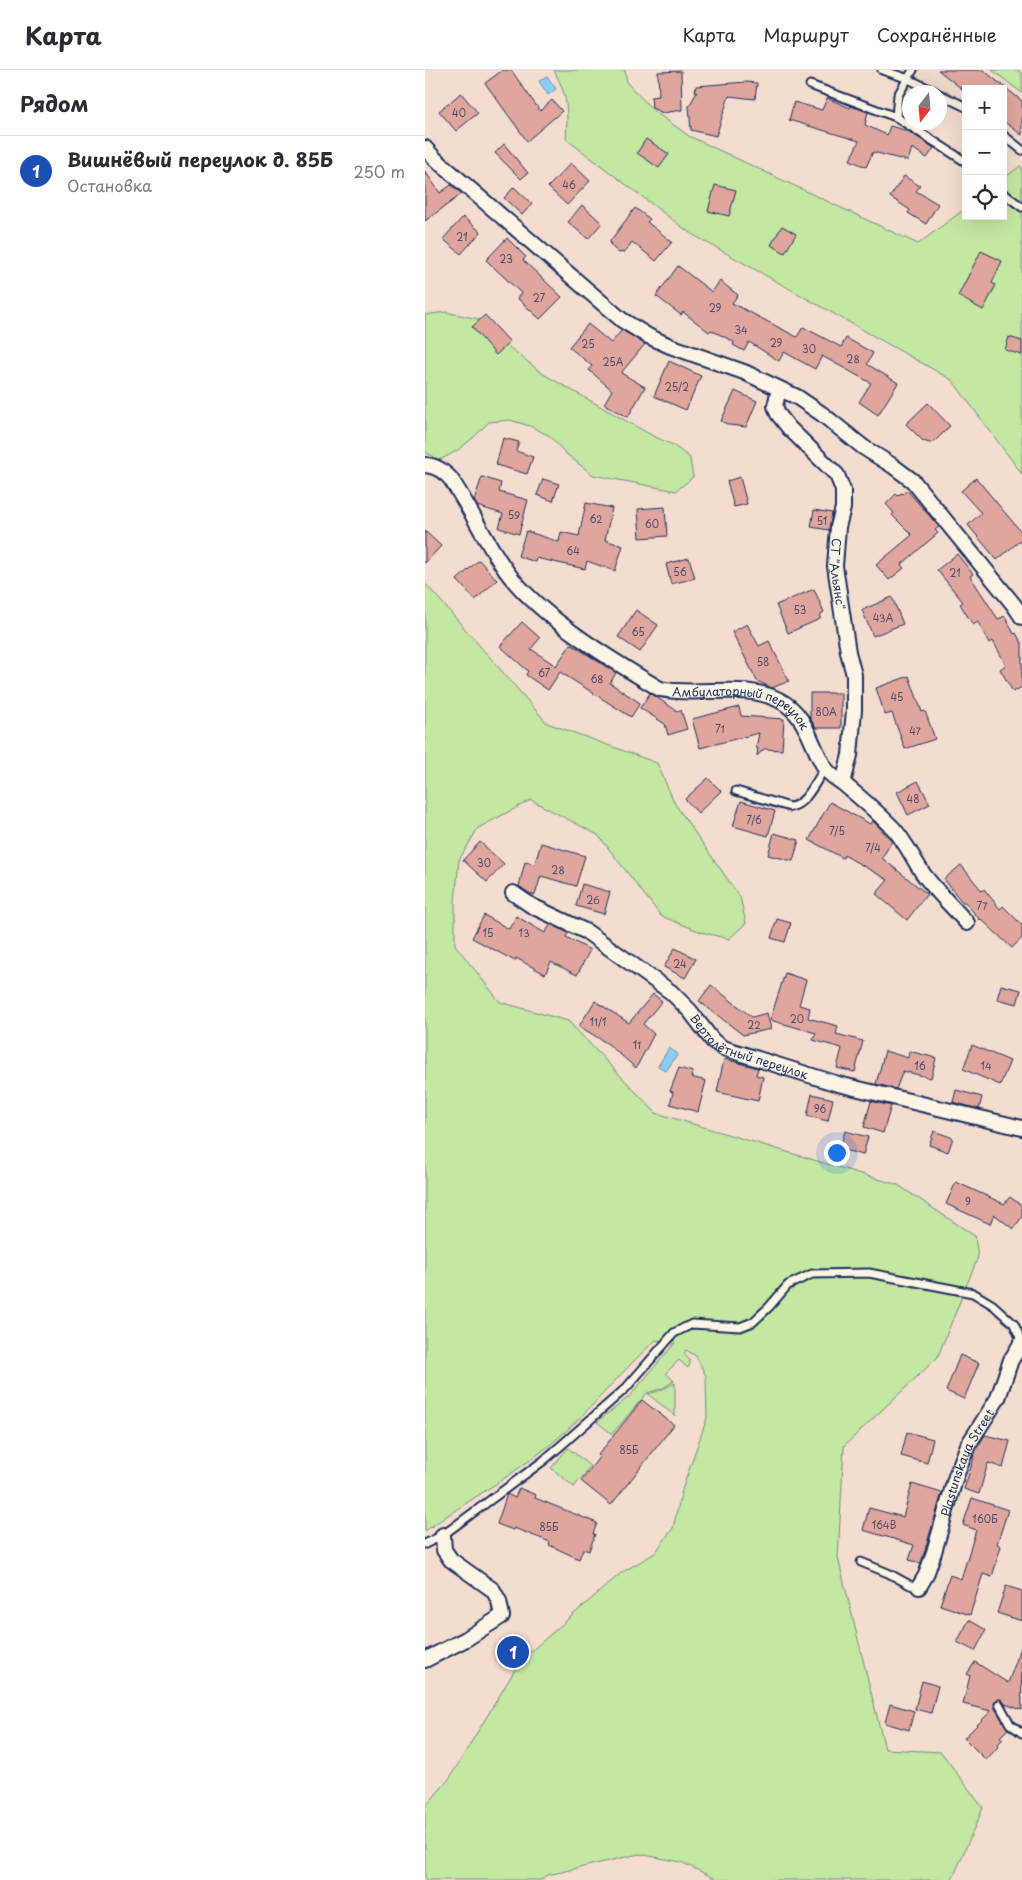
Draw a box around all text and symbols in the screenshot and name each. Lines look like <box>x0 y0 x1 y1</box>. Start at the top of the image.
text: Карта <box>25 17 102 53</box>
text: Карта <box>683 21 735 48</box>
text: Маршрут <box>763 21 849 48</box>
text: Сохранённые <box>877 21 997 48</box>
north arrow <box>902 85 947 130</box>
map controls <box>962 85 1007 220</box>
button: + <box>962 85 1007 130</box>
text: Рядом <box>20 87 88 119</box>
house number: 40 <box>452 105 466 120</box>
button: − <box>962 130 1007 175</box>
text: Вишнёвый переулок д. 85Б <box>67 145 333 173</box>
text: 1 <box>32 159 40 183</box>
text: 250 m <box>354 159 405 183</box>
text: Остановка <box>67 173 152 197</box>
button: locate <box>962 175 1007 220</box>
house number: 46 <box>562 177 576 192</box>
house number: 21 <box>456 229 468 244</box>
house number: 23 <box>499 251 513 266</box>
house number: 27 <box>533 290 546 305</box>
house number: 29 <box>709 300 722 315</box>
house number: 34 <box>734 322 748 337</box>
house number: 29 <box>770 335 783 350</box>
house number: 25 <box>581 336 595 351</box>
house number: 30 <box>802 341 816 356</box>
house number: 28 <box>846 351 860 366</box>
house number: 25А <box>603 354 624 369</box>
house number: 25/2 <box>665 379 689 394</box>
house number: 59 <box>508 507 520 522</box>
house number: 62 <box>589 511 603 526</box>
house number: 51 <box>817 513 827 528</box>
house number: 60 <box>645 516 659 531</box>
street label: СТ "Альянс" <box>826 537 851 611</box>
house number: 64 <box>566 543 580 558</box>
house number: 56 <box>673 564 687 579</box>
house number: 21 <box>949 565 961 580</box>
house number: 53 <box>794 602 806 617</box>
house number: 43А <box>873 610 894 625</box>
house number: 65 <box>631 624 645 639</box>
house number: 58 <box>757 654 769 669</box>
house number: 67 <box>538 665 550 680</box>
house number: 68 <box>590 671 604 686</box>
street label: Амбулаторный переулок <box>672 682 814 734</box>
house number: 45 <box>891 689 903 704</box>
house number: 80А <box>815 704 837 719</box>
house number: 71 <box>715 721 725 736</box>
house number: 47 <box>909 723 922 738</box>
house number: 48 <box>907 791 919 806</box>
house number: 7/6 <box>746 812 762 827</box>
house number: 7/5 <box>829 823 845 838</box>
house number: 7/4 <box>865 840 881 855</box>
house number: 30 <box>477 855 491 870</box>
house number: 28 <box>551 862 565 877</box>
house number: 26 <box>586 892 600 907</box>
house number: 77 <box>976 898 988 913</box>
house number: 15 <box>483 925 493 940</box>
house number: 13 <box>518 925 530 940</box>
house number: 24 <box>673 956 687 971</box>
street label: Вертолётный переулок <box>686 1010 811 1083</box>
house number: 20 <box>790 1011 804 1026</box>
house number: 11/1 <box>590 1014 606 1029</box>
house number: 22 <box>747 1017 761 1032</box>
house number: 11 <box>633 1037 641 1052</box>
house number: 16 <box>914 1058 926 1073</box>
house number: 14 <box>980 1058 992 1073</box>
house number: 96 <box>814 1101 826 1116</box>
your location <box>824 1140 850 1166</box>
house number: 9 <box>965 1194 971 1209</box>
street label: Plastunskaya Street <box>936 1405 998 1518</box>
house number: 85Б <box>620 1442 639 1457</box>
house number: 160Б <box>972 1511 998 1526</box>
house number: 164В <box>872 1517 897 1532</box>
house number: 85Б <box>540 1519 559 1534</box>
pin: 1 <box>497 1633 529 1671</box>

